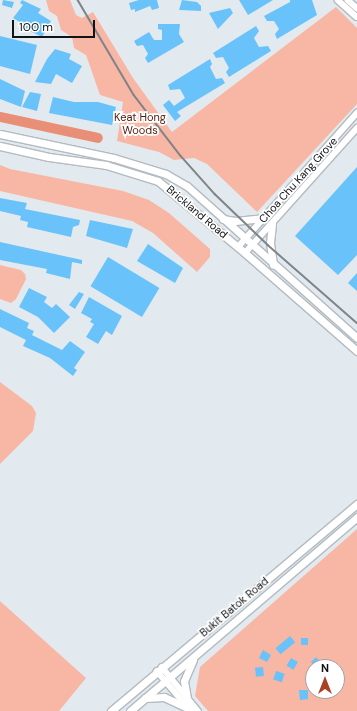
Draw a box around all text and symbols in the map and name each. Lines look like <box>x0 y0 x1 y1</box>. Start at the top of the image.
scale bar <box>14 12 97 38</box>
text: 100 m <box>19 19 53 35</box>
park label: Keat Hong Woods <box>114 111 166 137</box>
street label: Choa Chu Kang Grove <box>256 134 340 226</box>
street label: Brickland Road <box>164 183 230 241</box>
street label: Bukit Batok Road <box>197 574 271 640</box>
north arrow <box>305 659 345 699</box>
text: N <box>321 661 329 675</box>

